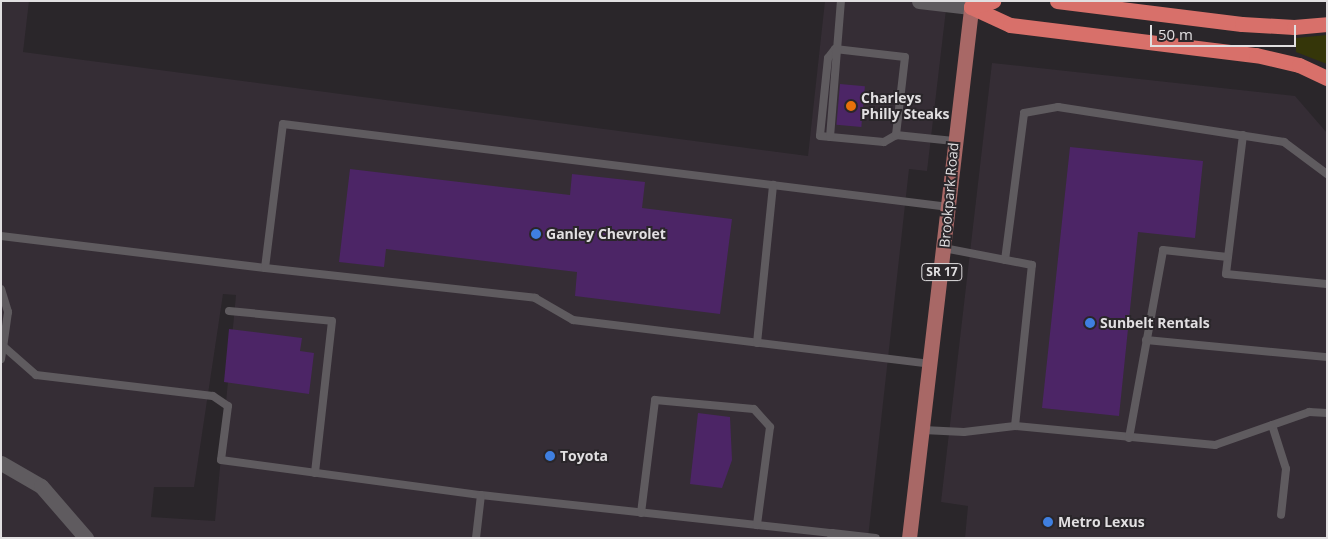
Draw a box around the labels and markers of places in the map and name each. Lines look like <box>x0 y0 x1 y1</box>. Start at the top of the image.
place label: Charleys Philly Steaks <box>861 90 950 122</box>
marker: Charleys Philly Steaks <box>845 100 857 112</box>
place label: Ganley Chevrolet <box>546 226 666 242</box>
marker: Ganley Chevrolet <box>530 228 542 240</box>
place label: Sunbelt Rentals <box>1100 315 1210 331</box>
marker: Sunbelt Rentals <box>1084 317 1096 329</box>
place label: Toyota <box>560 448 608 464</box>
marker: Toyota <box>544 450 556 462</box>
place label: Metro Lexus <box>1058 514 1145 530</box>
marker: Metro Lexus <box>1042 516 1054 528</box>

